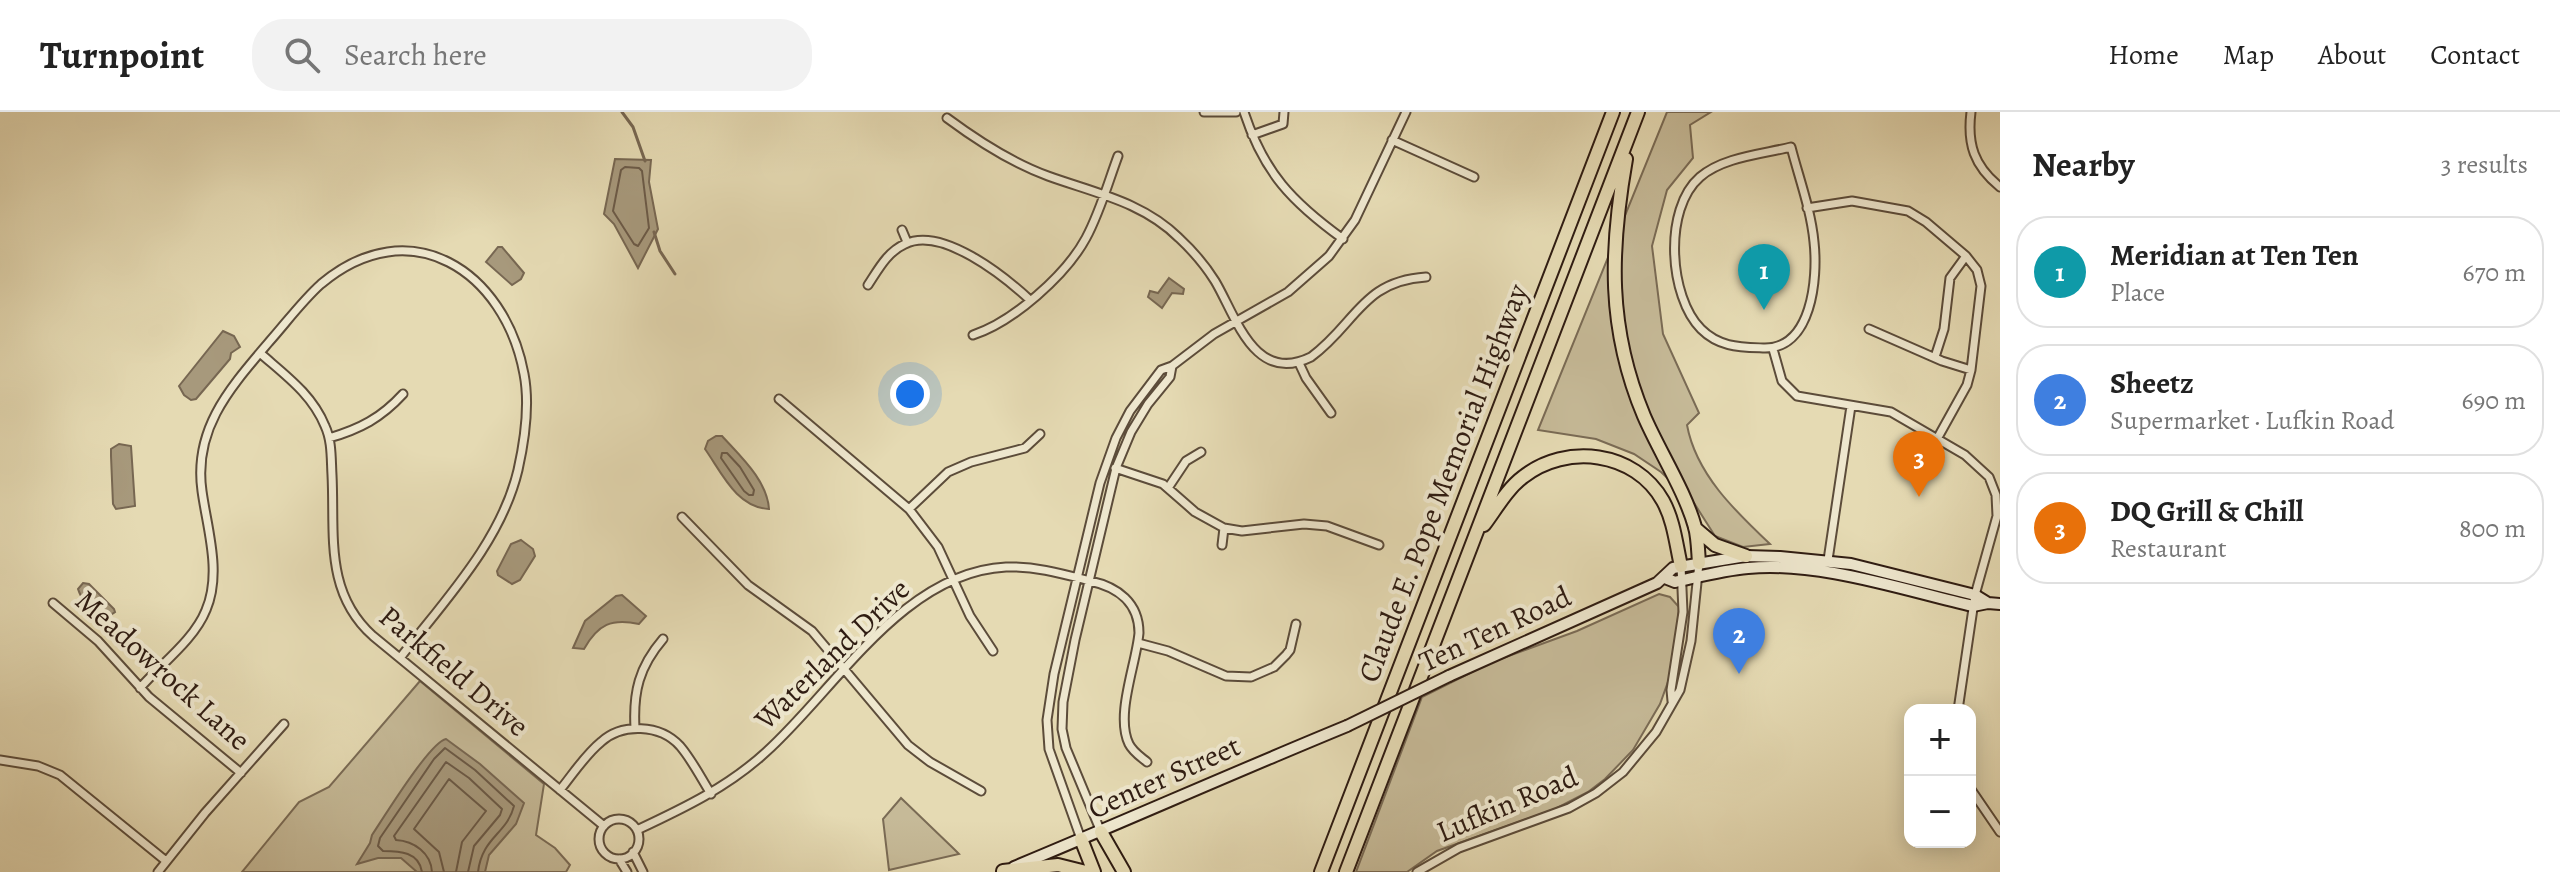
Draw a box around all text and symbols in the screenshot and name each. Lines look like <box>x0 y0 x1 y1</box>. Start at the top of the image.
search box <box>252 19 812 91</box>
text: Turnpoint <box>40 29 204 81</box>
icon: search <box>280 33 324 77</box>
text: Search here <box>344 35 487 75</box>
text: Home <box>2108 36 2179 74</box>
text: Map <box>2223 36 2274 74</box>
text: About <box>2318 36 2386 74</box>
text: Contact <box>2430 36 2520 74</box>
text: Nearby <box>2032 141 2135 188</box>
text: 3 results <box>2441 147 2528 182</box>
text: Meridian at Ten Ten <box>2110 235 2359 275</box>
pin: 1 <box>1738 244 1790 310</box>
text: 1 <box>2055 255 2065 290</box>
text: 670 m <box>2462 255 2526 290</box>
text: Place <box>2110 275 2165 310</box>
street label: Claude E. Pope Memorial Highway <box>1348 278 1538 688</box>
text: Sheetz <box>2110 363 2194 403</box>
your location <box>890 374 930 414</box>
text: 2 <box>2054 383 2066 418</box>
text: 690 m <box>2462 383 2526 418</box>
text: Supermarket · Lufkin Road <box>2110 403 2395 438</box>
pin: 3 <box>1893 431 1945 497</box>
text: DQ Grill & Chill <box>2110 491 2304 531</box>
text: 3 <box>2054 511 2066 546</box>
text: 800 m <box>2459 511 2526 546</box>
text: Restaurant <box>2110 531 2227 566</box>
street label: Waterland Drive <box>745 570 918 739</box>
street label: Ten Ten Road <box>1413 576 1578 682</box>
street label: Meadowrock Lane <box>67 581 259 759</box>
street label: Parkfield Drive <box>371 597 537 745</box>
pin: 2 <box>1713 608 1765 674</box>
map controls <box>1904 704 1976 848</box>
button: + <box>1904 704 1976 776</box>
street label: Center Street <box>1082 726 1246 828</box>
street label: Lufkin Road <box>1430 756 1584 852</box>
button: − <box>1904 776 1976 848</box>

